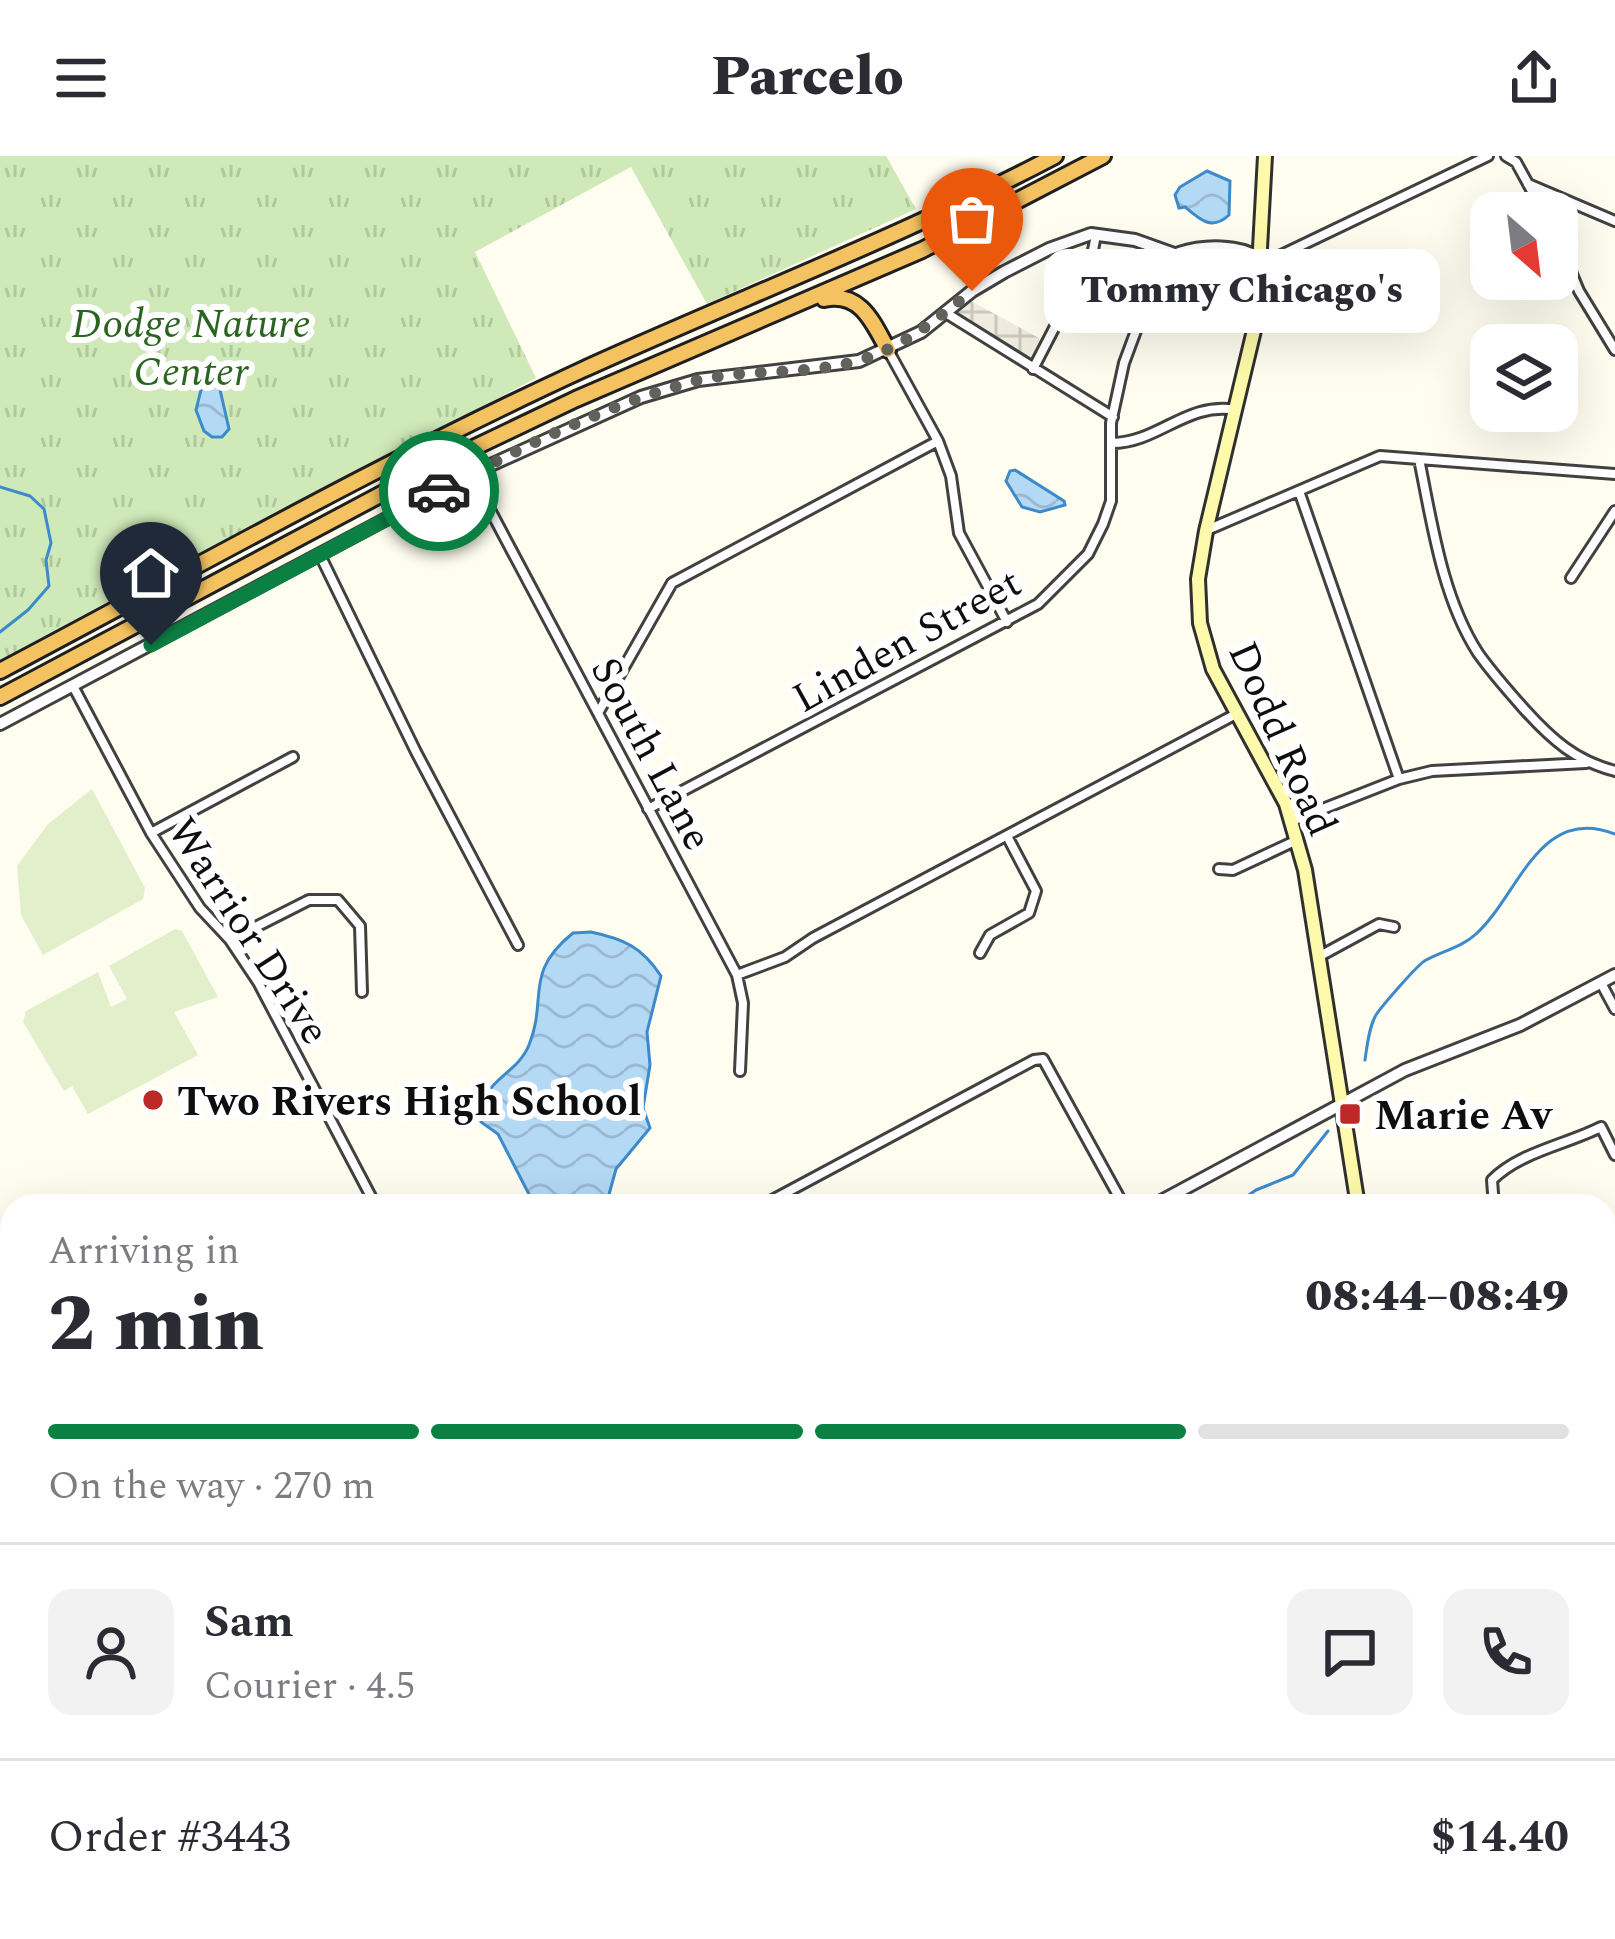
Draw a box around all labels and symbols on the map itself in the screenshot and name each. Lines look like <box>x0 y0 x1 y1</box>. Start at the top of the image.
pin <box>921 168 1023 291</box>
north arrow <box>1470 192 1578 300</box>
callout: Tommy Chicago's <box>1044 249 1440 333</box>
park label: Dodge Nature Center <box>71 293 311 404</box>
courier <box>379 431 499 551</box>
pin <box>100 522 202 645</box>
street label: Linden Street <box>781 552 1033 730</box>
street label: Dodd Road <box>1211 631 1353 847</box>
street label: South Lane <box>573 646 728 862</box>
street label: Warrior Drive <box>151 805 345 1058</box>
place label: Two Rivers High School <box>177 1071 642 1134</box>
place label: Marie Av <box>1374 1085 1553 1148</box>
marker: Two Rivers High School <box>140 1087 166 1113</box>
marker: Marie Av <box>1337 1101 1363 1127</box>

